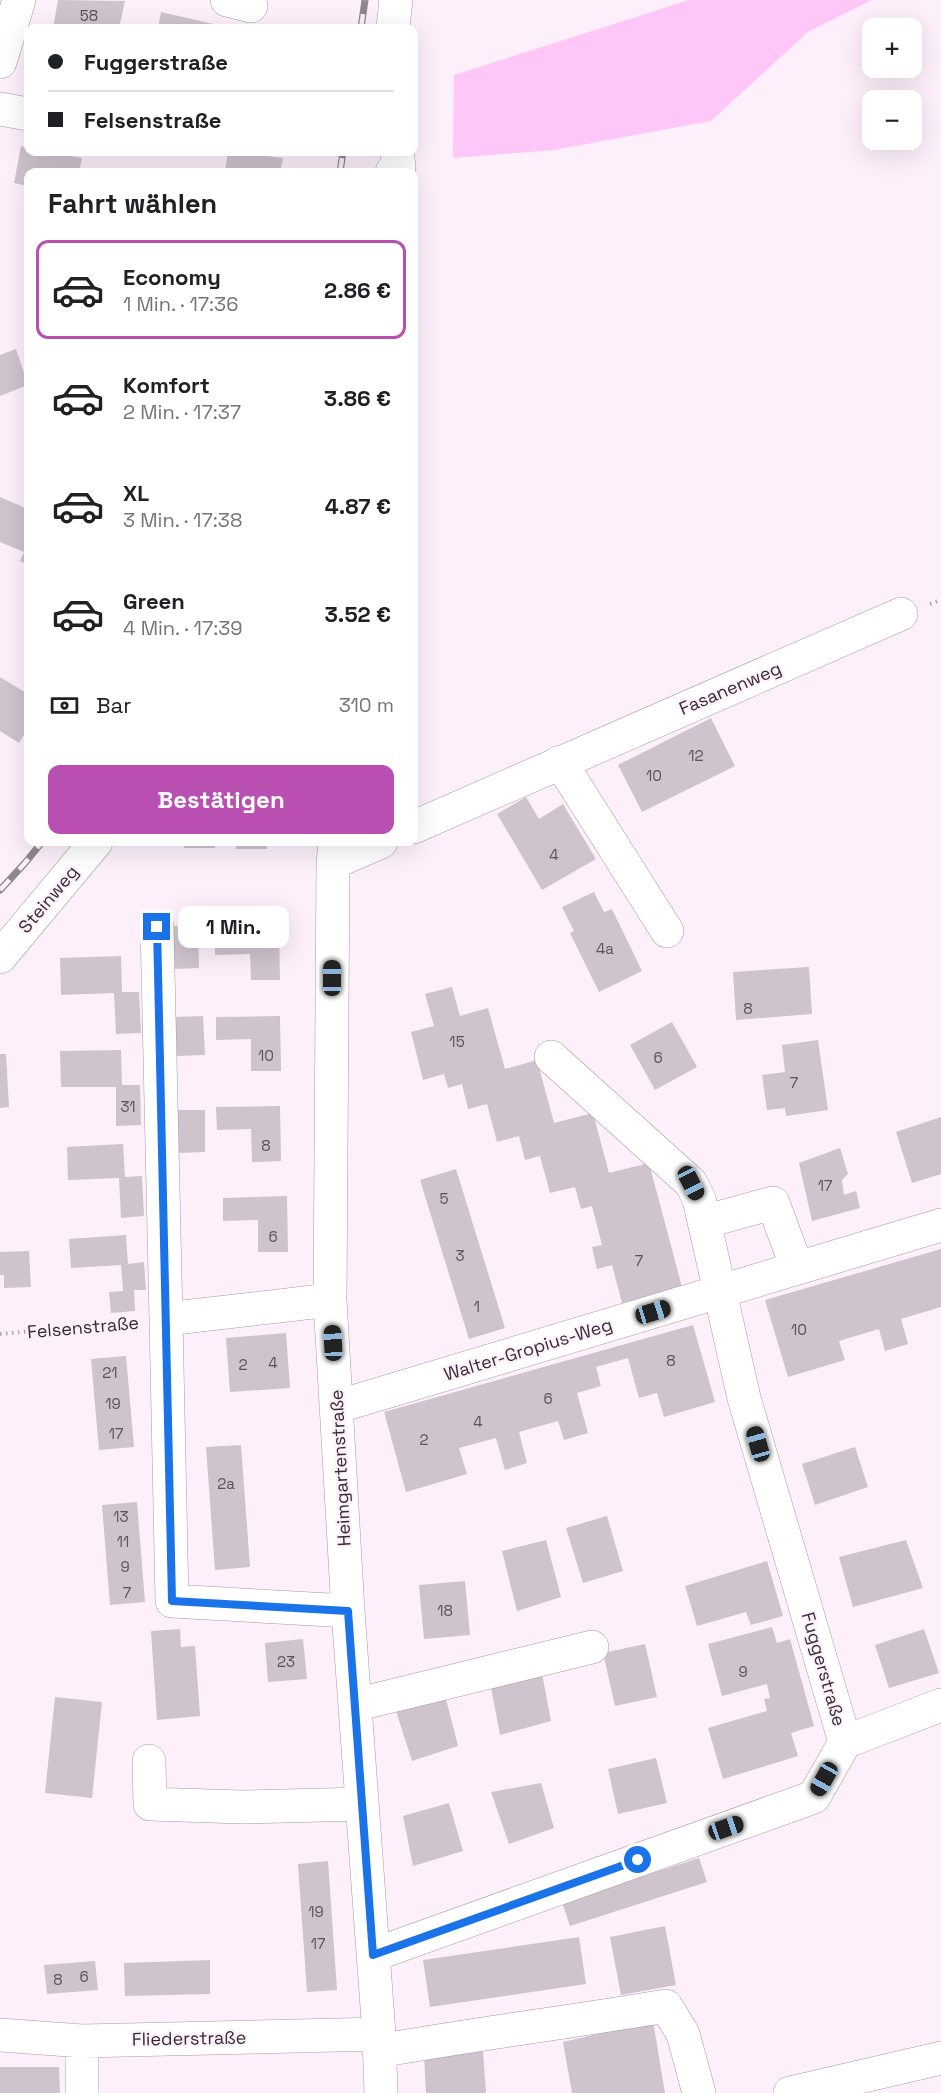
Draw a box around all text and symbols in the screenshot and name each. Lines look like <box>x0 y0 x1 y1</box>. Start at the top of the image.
house number: 58 <box>80 6 98 25</box>
map controls <box>862 18 922 150</box>
button: + <box>862 18 922 78</box>
text: Fuggerstraße <box>84 48 228 76</box>
button: − <box>862 90 922 150</box>
text: Felsenstraße <box>84 106 222 134</box>
text: Fahrt wählen <box>48 186 217 221</box>
icon: car <box>51 263 105 317</box>
text: Economy <box>123 263 221 291</box>
text: 2.86 € <box>324 276 391 304</box>
text: 1 Min. · 17:36 <box>123 291 238 317</box>
icon: car <box>51 371 105 425</box>
text: Komfort <box>123 371 210 399</box>
text: 3.86 € <box>324 384 391 412</box>
text: 2 Min. · 17:37 <box>123 399 241 425</box>
icon: car <box>51 479 105 533</box>
text: XL <box>123 479 149 507</box>
text: 4.87 € <box>325 492 391 520</box>
text: 3 Min. · 17:38 <box>123 507 242 533</box>
icon: car <box>51 587 105 641</box>
text: Green <box>123 587 185 615</box>
text: 3.52 € <box>324 600 391 628</box>
text: 4 Min. · 17:39 <box>123 615 243 641</box>
street label: Fasanenweg <box>675 656 785 720</box>
icon: cash <box>48 689 81 722</box>
text: Bar <box>96 691 132 719</box>
text: 310 m <box>339 692 394 718</box>
house number: 12 <box>688 746 704 765</box>
button: Bestätigen <box>48 765 394 834</box>
house number: 10 <box>646 766 662 785</box>
house number: 4 <box>549 845 559 864</box>
street label: Steinweg <box>13 860 83 938</box>
callout: 1 Min. <box>178 906 289 948</box>
route end <box>143 913 170 940</box>
text: 1 Min. <box>206 914 261 940</box>
house number: 4a <box>596 939 614 958</box>
car <box>323 960 341 996</box>
house number: 8 <box>743 999 753 1018</box>
house number: 15 <box>449 1032 465 1051</box>
house number: 10 <box>258 1046 274 1065</box>
house number: 6 <box>653 1048 663 1067</box>
house number: 7 <box>790 1073 798 1092</box>
house number: 31 <box>120 1097 136 1116</box>
house number: 8 <box>261 1136 271 1155</box>
car <box>675 1163 707 1203</box>
house number: 17 <box>818 1176 832 1195</box>
house number: 5 <box>440 1189 449 1208</box>
house number: 6 <box>268 1227 278 1246</box>
house number: 3 <box>455 1246 465 1265</box>
house number: 7 <box>635 1251 643 1270</box>
house number: 1 <box>474 1297 480 1316</box>
car <box>633 1298 673 1326</box>
street label: Felsenstraße <box>26 1311 140 1343</box>
street label: Walter-Gropius-Weg <box>441 1312 615 1386</box>
house number: 10 <box>791 1320 807 1339</box>
car <box>323 1325 343 1361</box>
house number: 8 <box>666 1351 676 1370</box>
house number: 4 <box>268 1353 278 1372</box>
house number: 2 <box>238 1355 248 1374</box>
house number: 21 <box>102 1363 118 1382</box>
street label: Heimgartenstraße <box>324 1389 356 1547</box>
house number: 6 <box>543 1389 553 1408</box>
house number: 19 <box>105 1394 121 1413</box>
house number: 4 <box>473 1412 483 1431</box>
house number: 17 <box>109 1424 123 1443</box>
car <box>744 1424 772 1464</box>
house number: 2 <box>419 1430 429 1449</box>
house number: 2a <box>217 1474 235 1493</box>
house number: 13 <box>113 1507 129 1526</box>
house number: 11 <box>117 1532 129 1551</box>
house number: 9 <box>120 1557 130 1576</box>
house number: 7 <box>123 1583 131 1602</box>
house number: 18 <box>437 1601 453 1620</box>
street label: Fuggerstraße <box>797 1609 851 1729</box>
house number: 23 <box>277 1652 295 1671</box>
house number: 9 <box>738 1662 748 1681</box>
car <box>807 1759 841 1799</box>
car <box>706 1814 746 1842</box>
route start <box>624 1846 651 1873</box>
house number: 19 <box>308 1902 324 1921</box>
house number: 17 <box>311 1934 325 1953</box>
house number: 6 <box>79 1967 89 1986</box>
house number: 8 <box>53 1970 63 1989</box>
street label: Fliederstraße <box>132 2026 246 2050</box>

